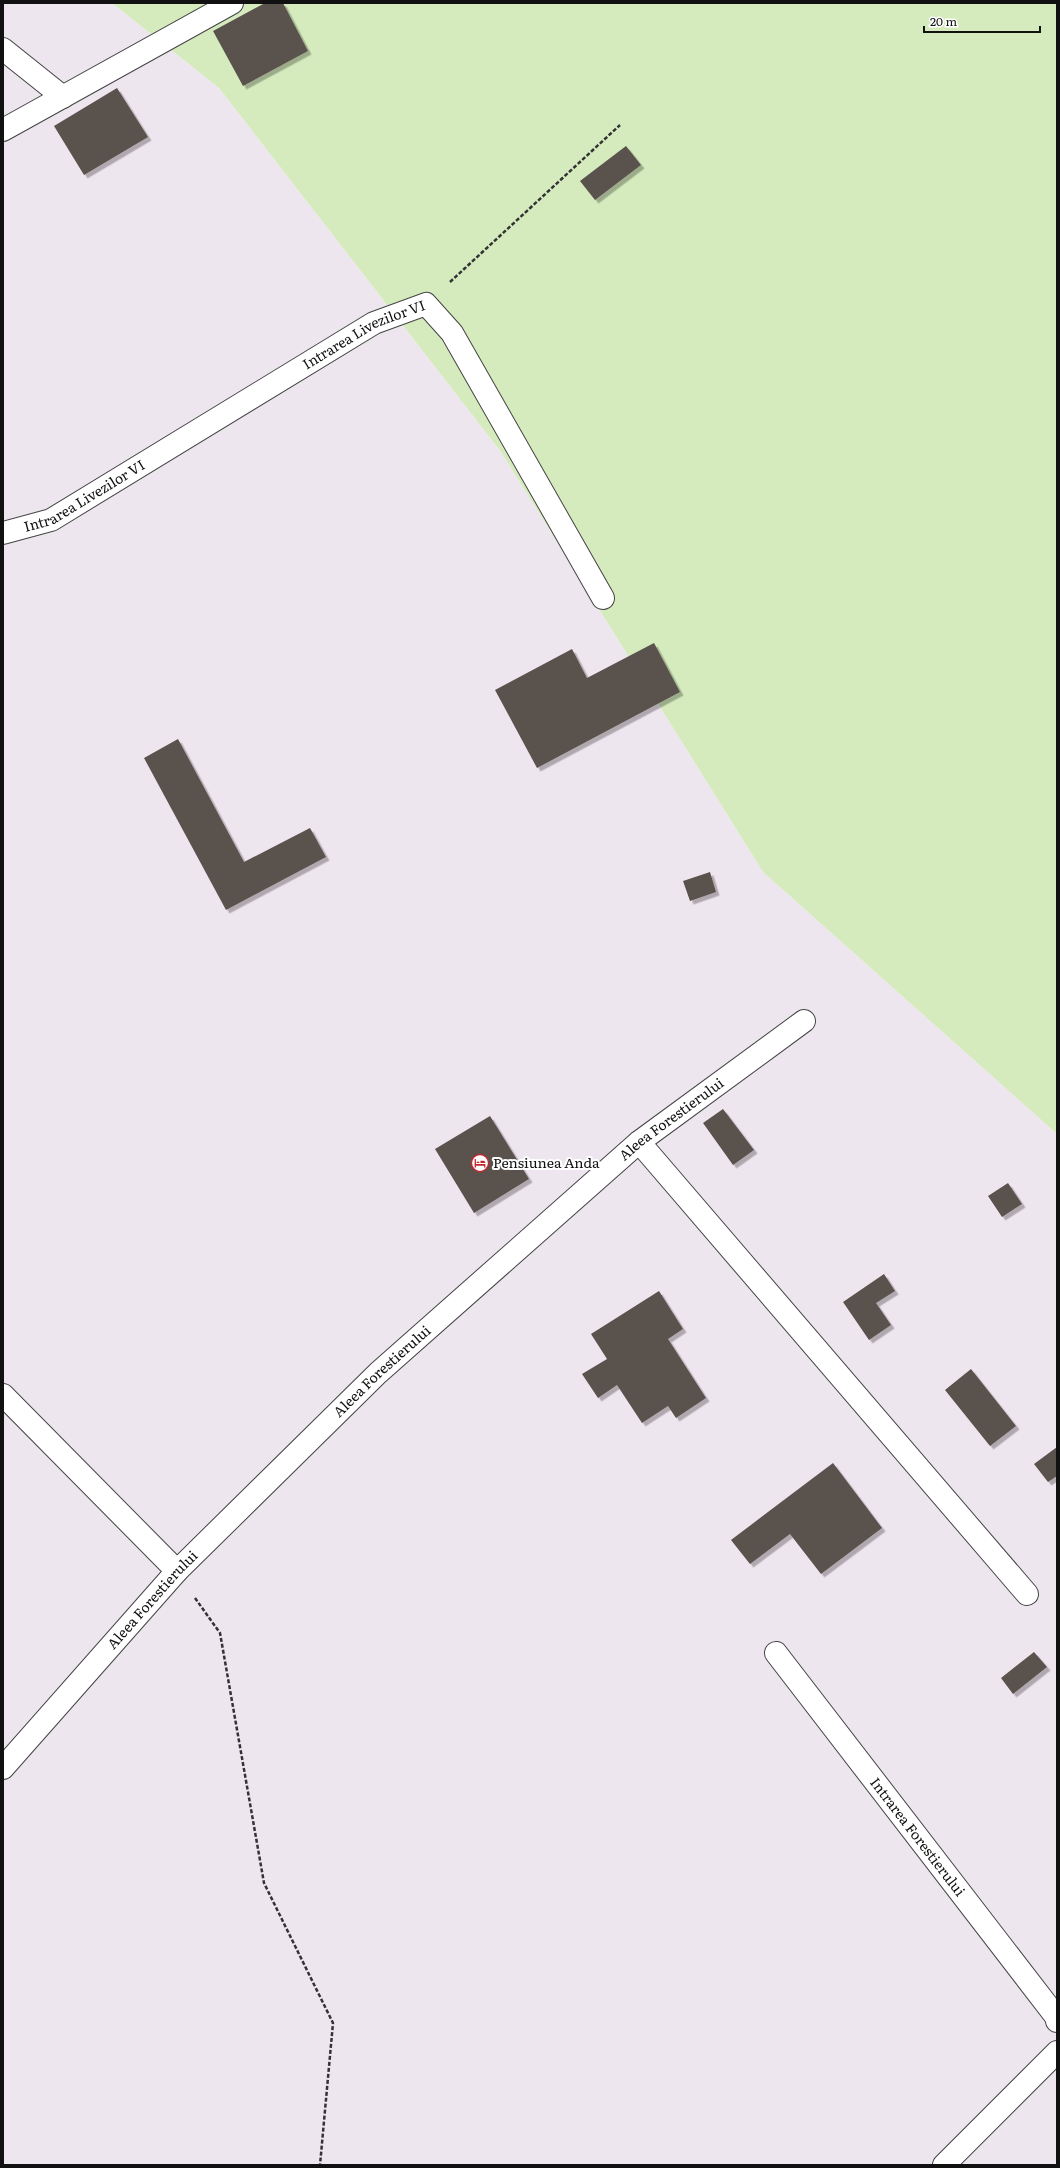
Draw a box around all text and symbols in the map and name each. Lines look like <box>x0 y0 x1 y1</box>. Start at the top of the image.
scale bar <box>924 8 1040 34</box>
text: 20 m <box>930 12 957 30</box>
street label: Intrarea Livezilor VI <box>298 294 428 373</box>
street label: Intrarea Livezilor VI <box>21 454 148 536</box>
street label: Aleea Forestierului <box>614 1072 728 1165</box>
place label: Pensiunea Anda <box>493 1152 600 1172</box>
hotel icon: Pensiunea Anda <box>470 1153 490 1173</box>
street label: Aleea Forestierului <box>328 1320 435 1421</box>
street label: Aleea Forestierului <box>102 1545 202 1653</box>
street label: Intrarea Forestierului <box>866 1773 971 1900</box>

